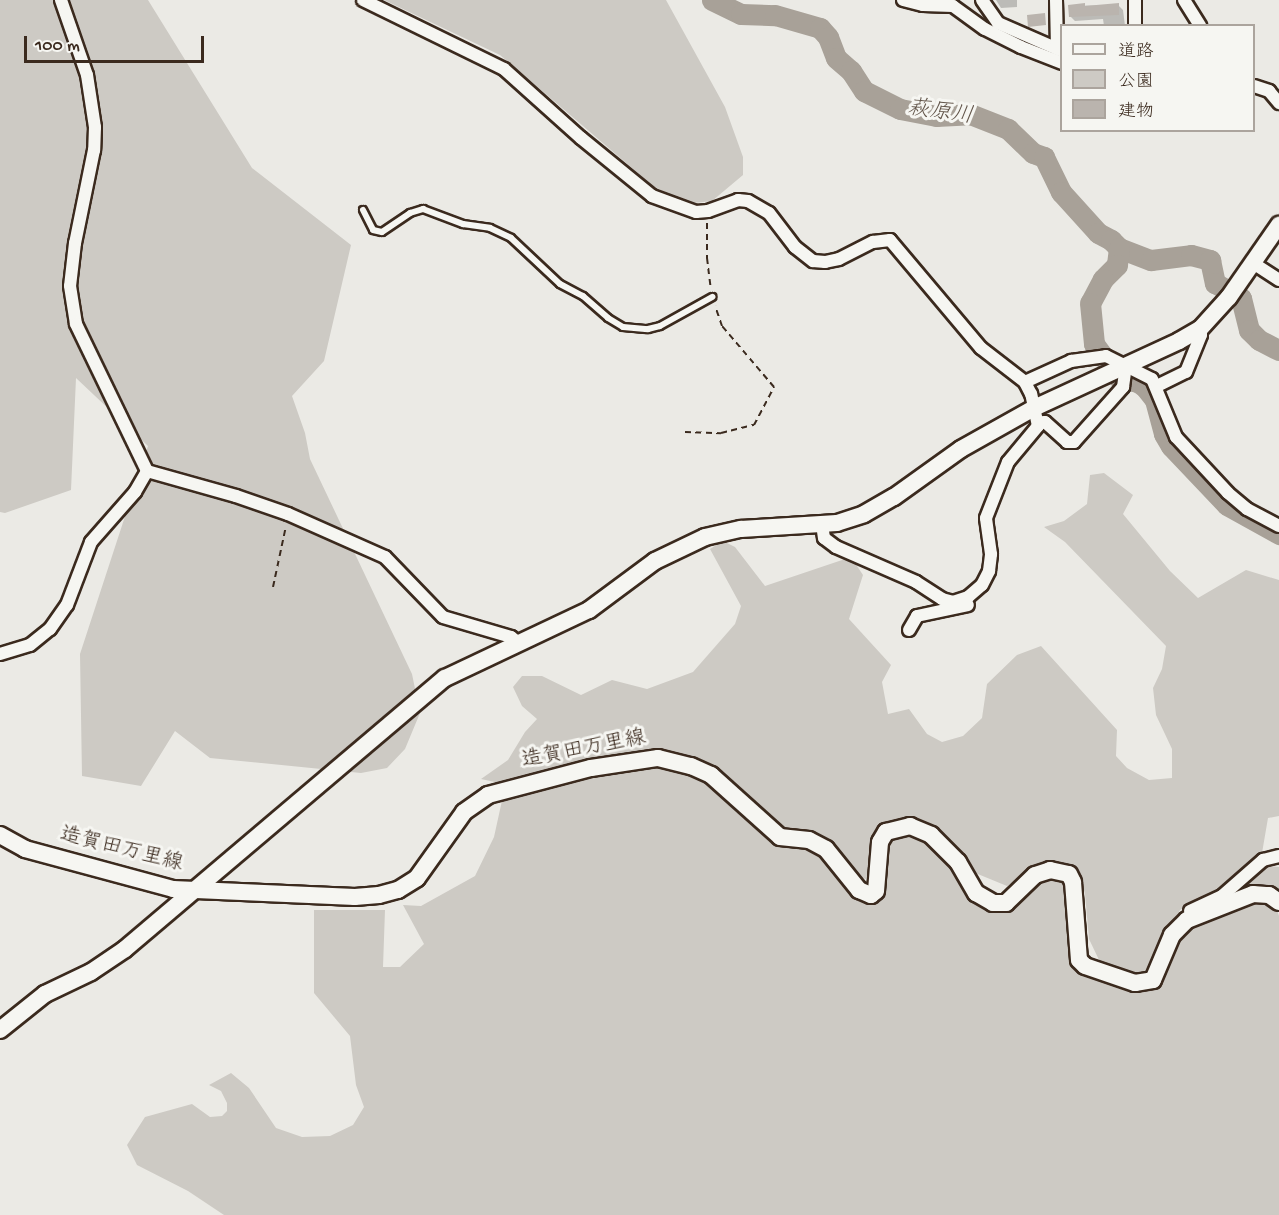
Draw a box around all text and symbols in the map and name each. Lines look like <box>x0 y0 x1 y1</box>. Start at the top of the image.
scale bar <box>27 24 207 62</box>
legend <box>1060 24 1255 132</box>
text: 100 m <box>35 36 80 57</box>
text: 道路 <box>1118 42 1154 63</box>
text: 公園 <box>1118 72 1154 93</box>
water label: 萩原川 <box>905 96 975 132</box>
text: 建物 <box>1118 102 1154 123</box>
street label: 造賀田万里線 <box>520 727 648 775</box>
street label: 造賀田万里線 <box>57 824 185 878</box>

